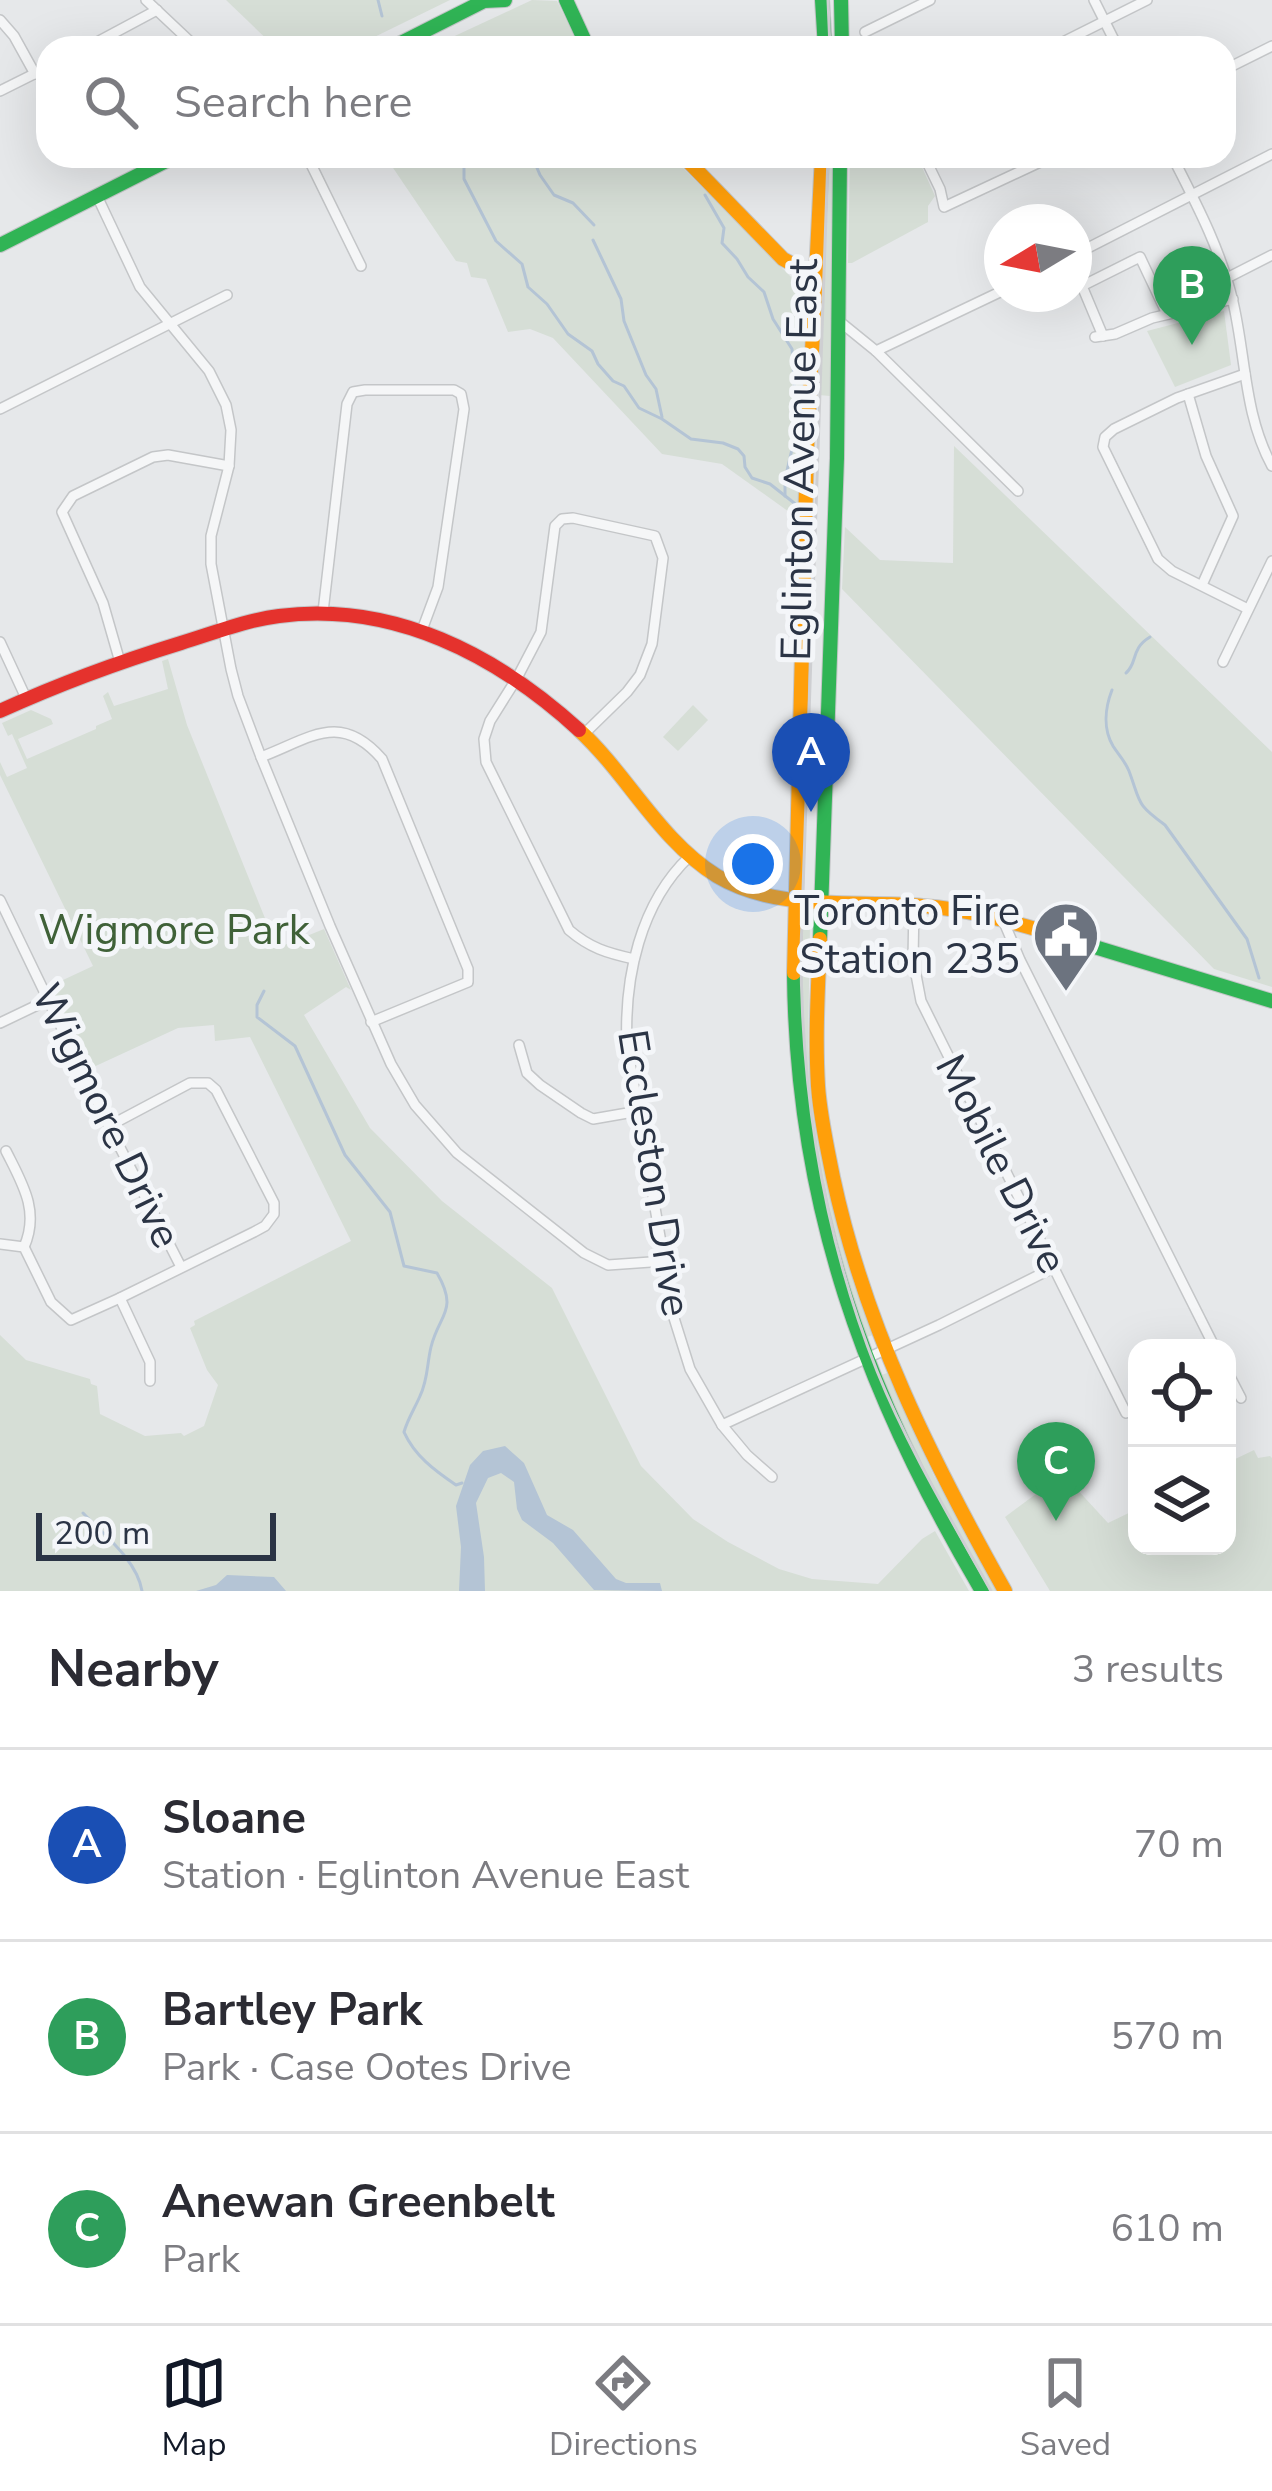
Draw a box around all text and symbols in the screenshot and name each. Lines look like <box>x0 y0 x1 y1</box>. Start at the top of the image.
search box <box>36 36 1236 168</box>
icon: search <box>78 69 144 135</box>
text: Search here <box>174 72 413 133</box>
north arrow <box>984 204 1092 312</box>
pin: B <box>1153 246 1231 345</box>
street label: Eglinton Avenue East <box>768 258 832 662</box>
pin: A <box>772 713 850 812</box>
your location <box>723 834 783 894</box>
place label: Toronto Fire Station 235 <box>794 883 1020 988</box>
public building icon: Toronto Fire Station 235 <box>1031 900 1101 994</box>
park label: Wigmore Park <box>38 902 311 959</box>
street label: Wigmore Drive <box>17 974 195 1258</box>
street label: Eccleston Drive <box>603 1026 705 1320</box>
street label: Mobile Drive <box>921 1045 1081 1283</box>
map controls <box>1128 1339 1236 1555</box>
button: locate <box>1128 1339 1236 1447</box>
pin: C <box>1017 1422 1095 1521</box>
button: layers <box>1128 1447 1236 1555</box>
scale bar <box>36 1507 276 1560</box>
text: 200 m <box>54 1511 150 1556</box>
text: Nearby <box>48 1634 219 1704</box>
text: 3 results <box>1072 1643 1224 1696</box>
text: Sloane <box>162 1788 306 1849</box>
text: A <box>72 1818 102 1871</box>
text: 70 m <box>1134 1818 1224 1871</box>
text: Station · Eglinton Avenue East <box>162 1849 689 1902</box>
text: Bartley Park <box>162 1980 422 2041</box>
text: B <box>74 2010 100 2063</box>
text: 570 m <box>1110 2010 1224 2063</box>
text: Park · Case Ootes Drive <box>162 2041 572 2094</box>
text: Anewan Greenbelt <box>162 2172 555 2233</box>
text: C <box>74 2202 100 2255</box>
text: 610 m <box>1110 2202 1224 2255</box>
text: Park <box>162 2233 240 2286</box>
tab: Map <box>161 2350 227 2467</box>
tab: Directions <box>549 2350 698 2467</box>
tab: Saved <box>1020 2350 1111 2467</box>

